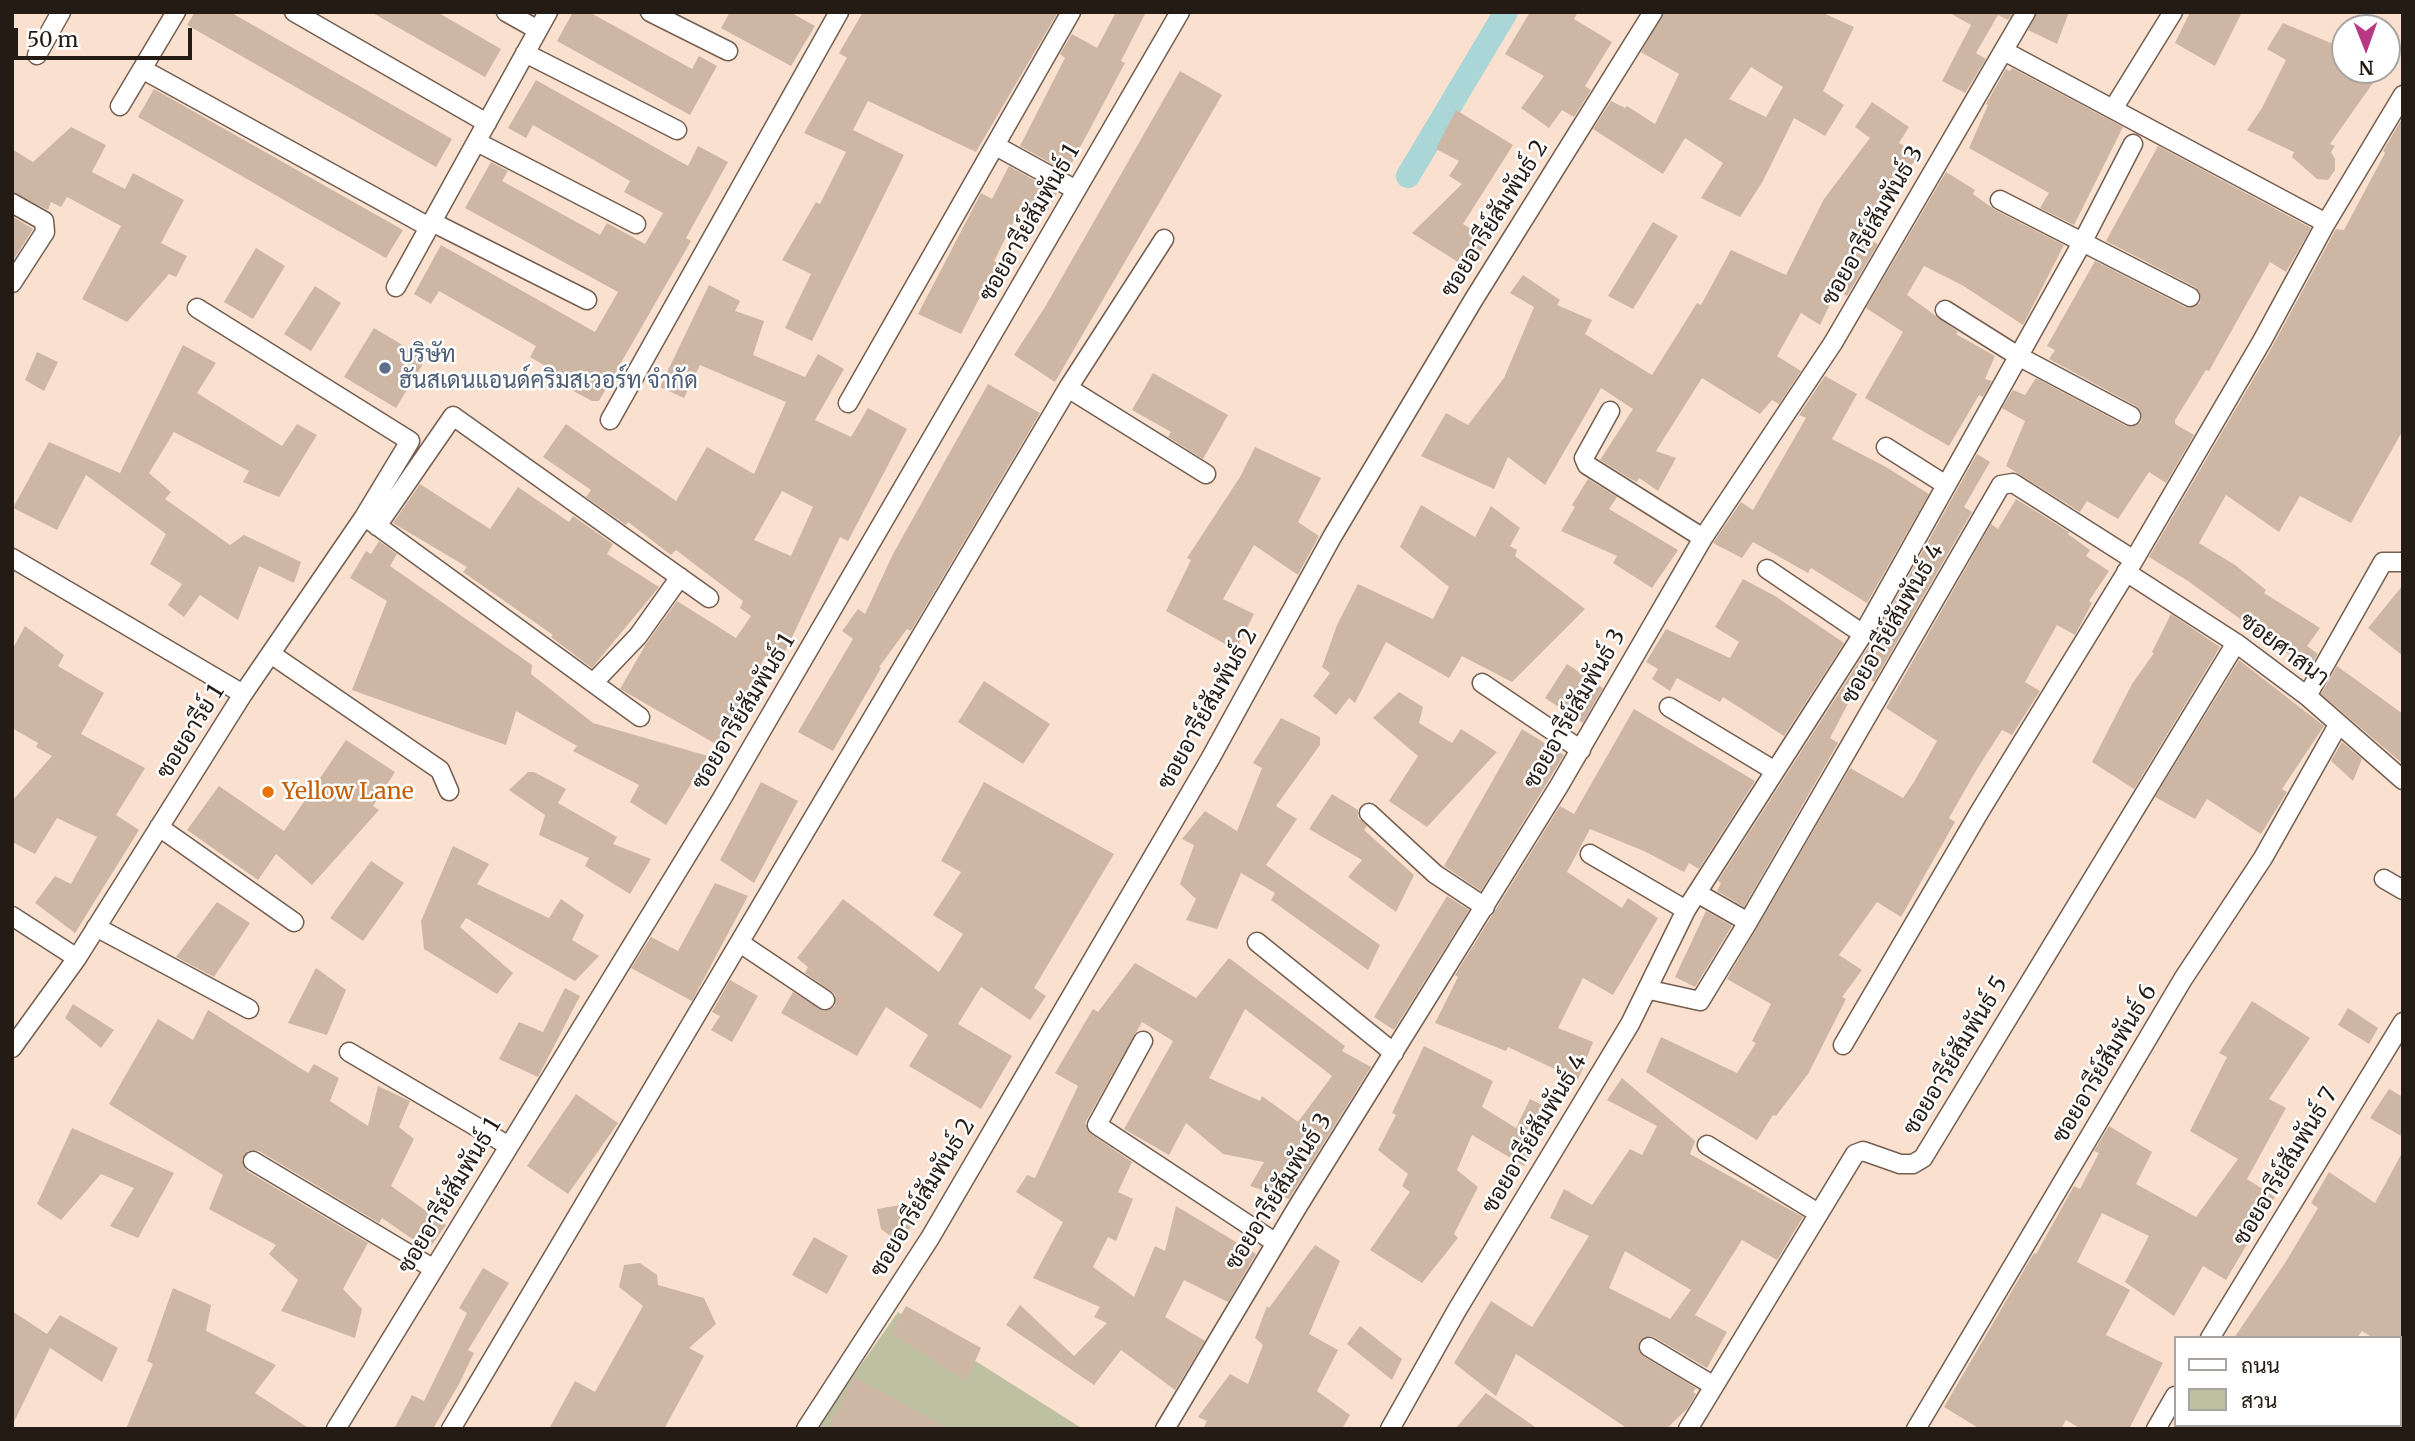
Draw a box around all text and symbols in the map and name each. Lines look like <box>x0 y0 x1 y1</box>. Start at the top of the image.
scale bar <box>18 14 196 58</box>
north arrow <box>2331 14 2401 84</box>
text: 50 m <box>27 26 78 53</box>
text: N <box>2359 56 2374 80</box>
street label: ซอยอารีย์สัมพันธ์ 2 <box>1436 135 1554 303</box>
street label: ซอยอารีย์สัมพันธ์ 1 <box>974 140 1086 306</box>
street label: ซอยอารีย์สัมพันธ์ 3 <box>1816 141 1930 311</box>
place label: บริษัท ฮันสเดนแอนด์คริมสเวอร์ท จำกัด <box>399 341 698 395</box>
marker: บริษัท ฮันสเดนแอนด์คริมสเวอร์ท จำกัด <box>377 360 393 376</box>
street label: ซอยอารีย์สัมพันธ์ 4 <box>1836 539 1950 709</box>
street label: ซอยศาสนา <box>2234 607 2334 693</box>
street label: ซอยอารีย์สัมพันธ์ 2 <box>1152 624 1264 794</box>
street label: ซอยอารีย์สัมพันธ์ 3 <box>1518 624 1632 794</box>
street label: ซอยอารีย์สัมพันธ์ 1 <box>687 629 801 795</box>
street label: ซอยอารีย์ 1 <box>151 680 231 784</box>
place label: Yellow Lane <box>282 778 414 806</box>
marker: Yellow Lane <box>260 784 276 800</box>
street label: ซอยอารีย์สัมพันธ์ 5 <box>1898 972 2014 1140</box>
street label: ซอยอารีย์สัมพันธ์ 6 <box>2047 980 2163 1148</box>
street label: ซอยอารีย์สัมพันธ์ 4 <box>1477 1050 1593 1218</box>
street label: ซอยอารีย์สัมพันธ์ 7 <box>2228 1083 2344 1251</box>
street label: ซอยอารีย์สัมพันธ์ 3 <box>1220 1109 1338 1275</box>
street label: ซอยอารีย์สัมพันธ์ 1 <box>393 1113 507 1279</box>
street label: ซอยอารีย์สัมพันธ์ 2 <box>865 1114 981 1282</box>
legend <box>2174 1336 2401 1427</box>
text: ถนน <box>2241 1352 2280 1379</box>
text: สวน <box>2241 1387 2277 1414</box>

